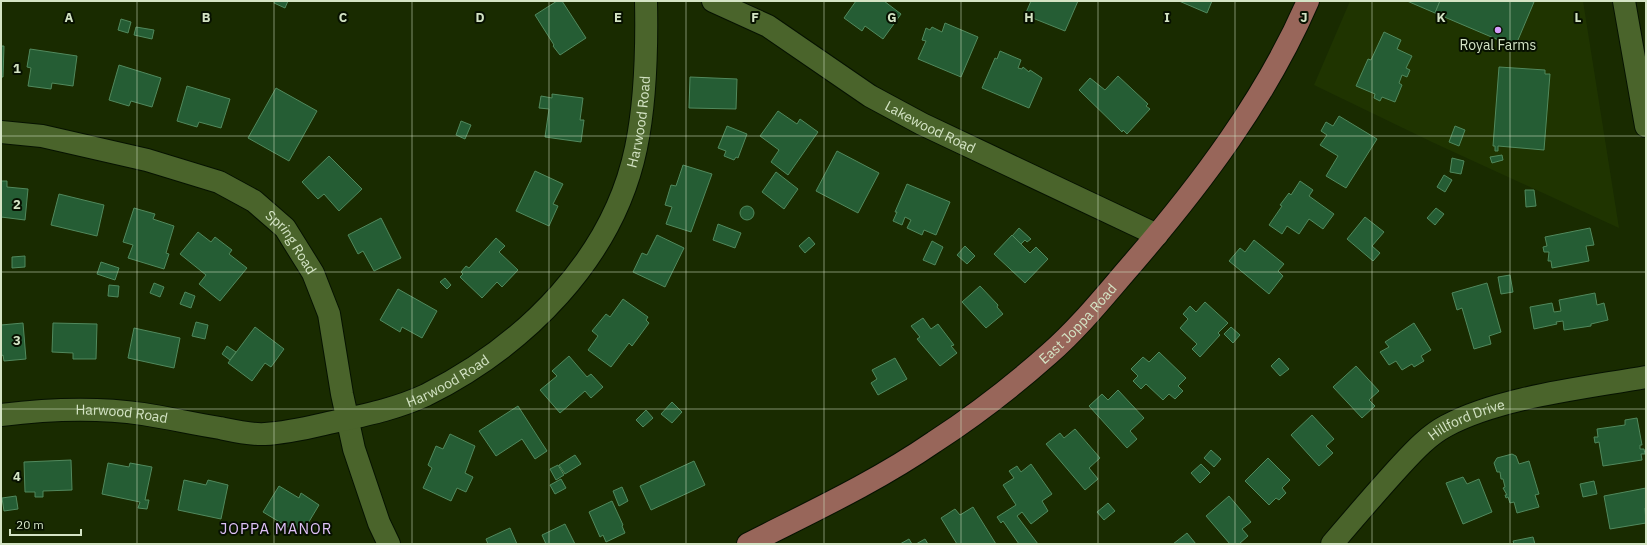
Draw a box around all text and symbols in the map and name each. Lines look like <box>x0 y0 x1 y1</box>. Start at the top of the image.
text: A <box>65 9 74 26</box>
text: B <box>202 9 211 26</box>
text: C <box>339 9 348 26</box>
text: D <box>475 9 485 26</box>
text: E <box>614 9 622 26</box>
text: F <box>751 9 759 26</box>
text: G <box>887 9 897 26</box>
text: H <box>1024 9 1034 26</box>
text: I <box>1164 9 1170 26</box>
text: J <box>1300 9 1308 26</box>
text: K <box>1436 9 1446 26</box>
text: L <box>1575 9 1582 26</box>
marker: Royal Farms <box>1493 25 1503 35</box>
place label: Royal Farms <box>1460 36 1537 54</box>
text: 1 <box>13 60 21 77</box>
street label: Harwood Road <box>623 75 654 170</box>
street label: Lakewood Road <box>882 97 979 157</box>
text: 2 <box>13 196 21 213</box>
street label: Spring Road <box>262 206 321 278</box>
street label: East Joppa Road <box>1035 280 1121 368</box>
text: 3 <box>13 332 21 349</box>
street label: Harwood Road <box>404 351 493 411</box>
street label: Hillford Drive <box>1424 395 1507 444</box>
street label: Harwood Road <box>75 401 169 427</box>
text: 4 <box>13 468 21 485</box>
scale bar <box>10 511 81 537</box>
text: 20 m <box>16 517 44 532</box>
district label: JOPPA MANOR <box>220 519 332 538</box>

